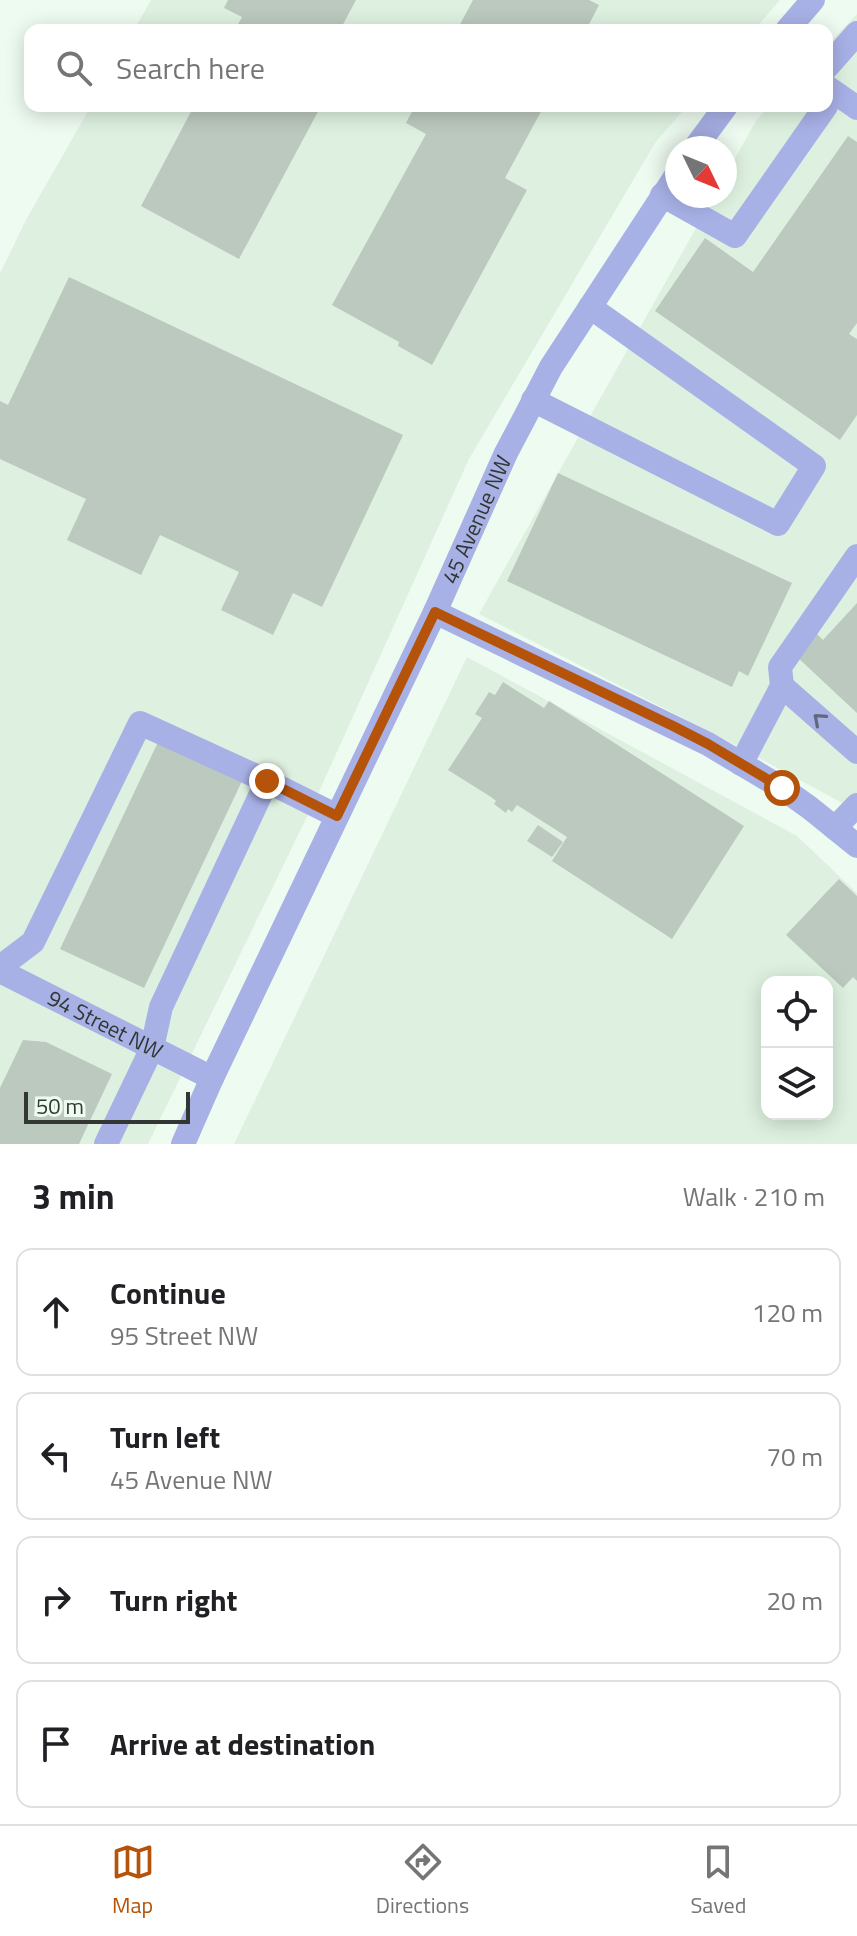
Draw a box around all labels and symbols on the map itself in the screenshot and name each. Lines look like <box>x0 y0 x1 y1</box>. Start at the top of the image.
north arrow <box>665 136 737 208</box>
street label: 45 Avenue NW <box>433 450 520 589</box>
one-way arrow <box>814 714 829 729</box>
route end <box>249 763 285 799</box>
route start <box>764 770 800 806</box>
street label: 94 Street NW <box>42 981 169 1068</box>
scale bar <box>24 1088 190 1124</box>

